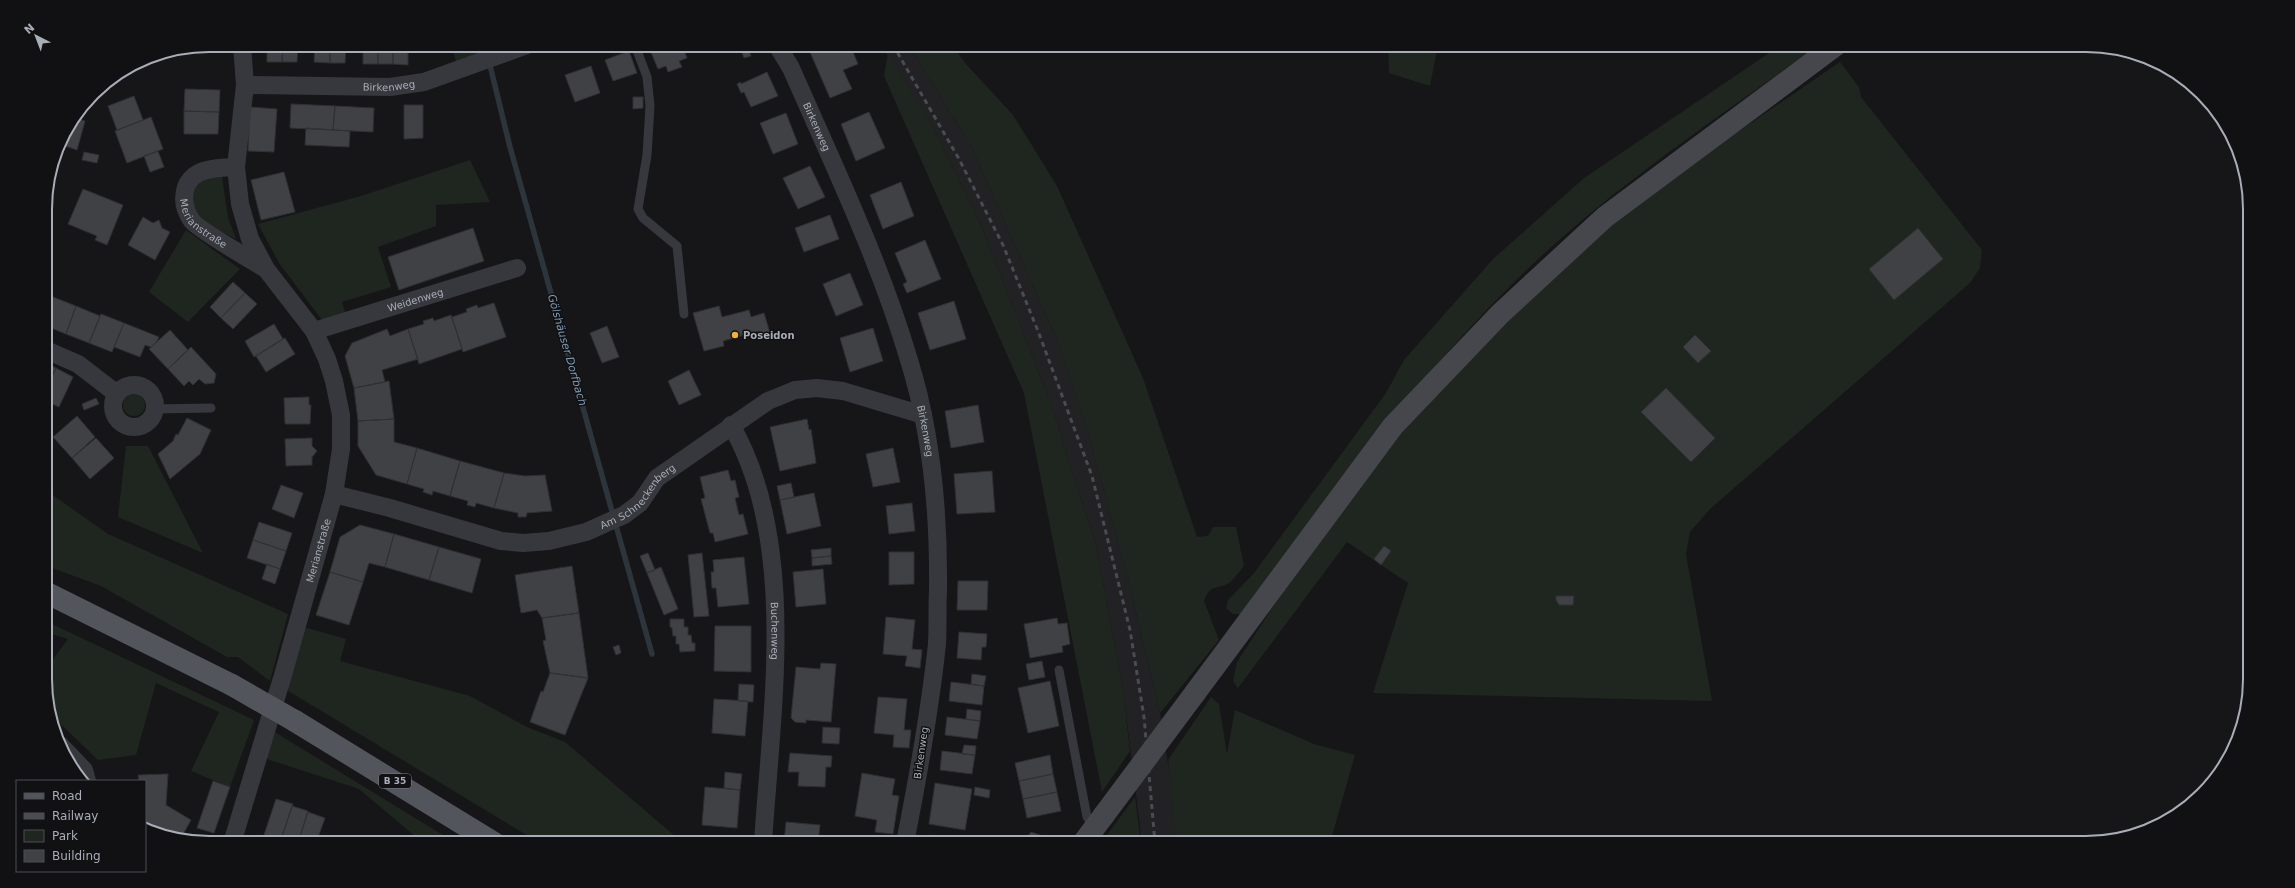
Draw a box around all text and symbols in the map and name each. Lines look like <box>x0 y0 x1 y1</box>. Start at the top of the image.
north arrow <box>16 16 56 56</box>
text: N <box>22 21 37 37</box>
street label: Birkenweg <box>363 78 416 93</box>
street label: Birkenweg <box>801 100 833 153</box>
street label: Merianstraße <box>179 198 229 250</box>
street label: Weidenweg <box>386 286 444 313</box>
water label: Gölshäuser Dorfbach <box>545 293 589 407</box>
marker: Poseidon <box>730 330 740 340</box>
place label: Poseidon <box>743 330 795 341</box>
street label: Birkenweg <box>916 404 936 457</box>
street label: Am Schneckenberg <box>598 462 677 531</box>
street label: Merianstraße <box>304 517 332 584</box>
street label: Buchenweg <box>769 602 781 660</box>
street label: Birkenweg <box>912 726 930 780</box>
road number: B 35 <box>379 774 411 788</box>
legend <box>16 780 146 872</box>
text: Road <box>52 789 82 803</box>
text: Railway <box>52 809 98 823</box>
text: Park <box>52 829 78 843</box>
text: Building <box>52 849 101 863</box>

